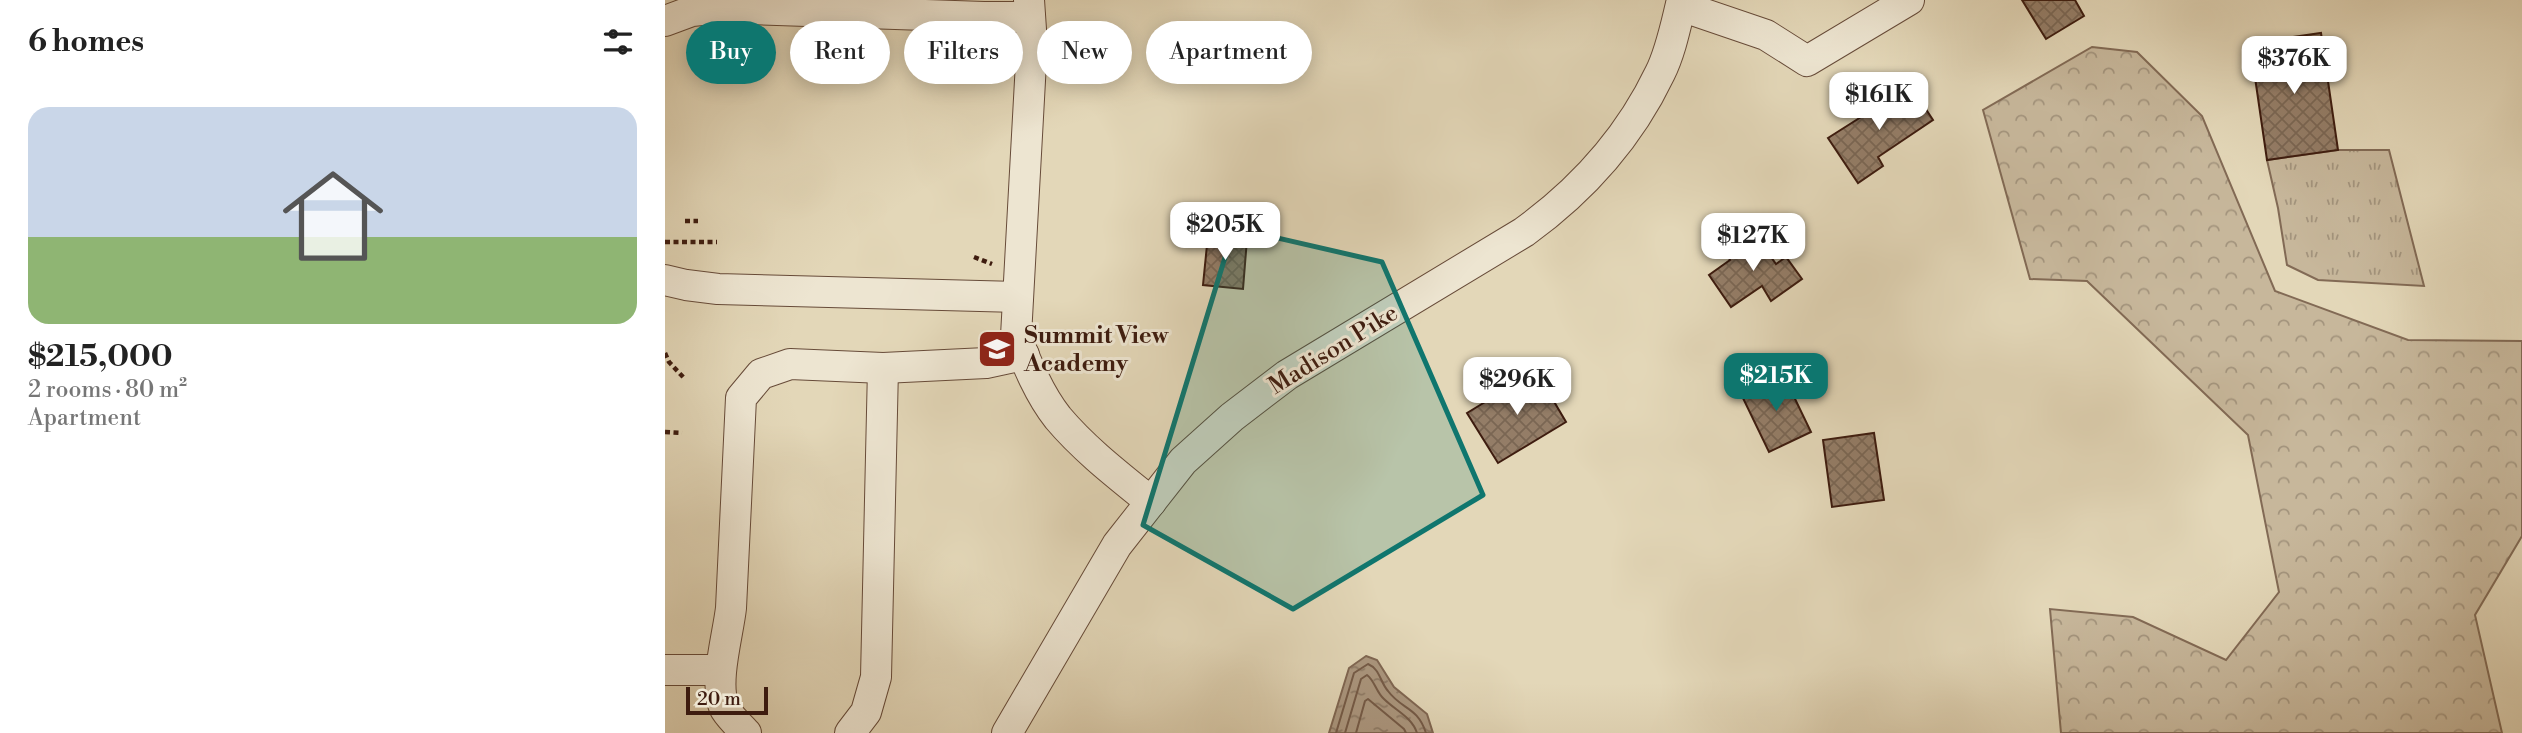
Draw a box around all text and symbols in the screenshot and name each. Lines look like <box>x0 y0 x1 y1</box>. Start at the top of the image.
chip: Buy <box>686 21 776 84</box>
chip: Rent <box>790 21 890 84</box>
chip: Filters <box>904 21 1023 84</box>
chip: New <box>1037 21 1132 84</box>
chip: Apartment <box>1146 21 1312 84</box>
text: 6 homes <box>28 23 144 61</box>
icon: filters <box>599 23 637 61</box>
pin: $376K <box>2245 36 2343 96</box>
text: $376K <box>2258 45 2330 73</box>
pin: $161K <box>1830 72 1928 132</box>
text: $161K <box>1845 81 1913 109</box>
icon: home <box>270 153 396 279</box>
pin: $205K <box>1176 202 1274 262</box>
text: $205K <box>1186 211 1264 239</box>
pin: $127K <box>1704 214 1802 273</box>
text: $127K <box>1717 222 1789 250</box>
street label: Madison Pike <box>1263 298 1404 402</box>
place label: Summit View Academy <box>1023 321 1170 379</box>
school or university icon: Summit View Academy <box>976 328 1018 370</box>
text: $215,000 <box>28 338 173 376</box>
pin: $215K <box>1727 354 1825 413</box>
pin: $296K <box>1468 358 1566 417</box>
text: $215K <box>1740 362 1812 390</box>
text: $296K <box>1479 366 1555 394</box>
text: 2 rooms · 80 m² <box>28 376 187 404</box>
text: Apartment <box>28 404 141 432</box>
scale bar <box>686 684 768 716</box>
text: 20 m <box>697 687 741 711</box>

